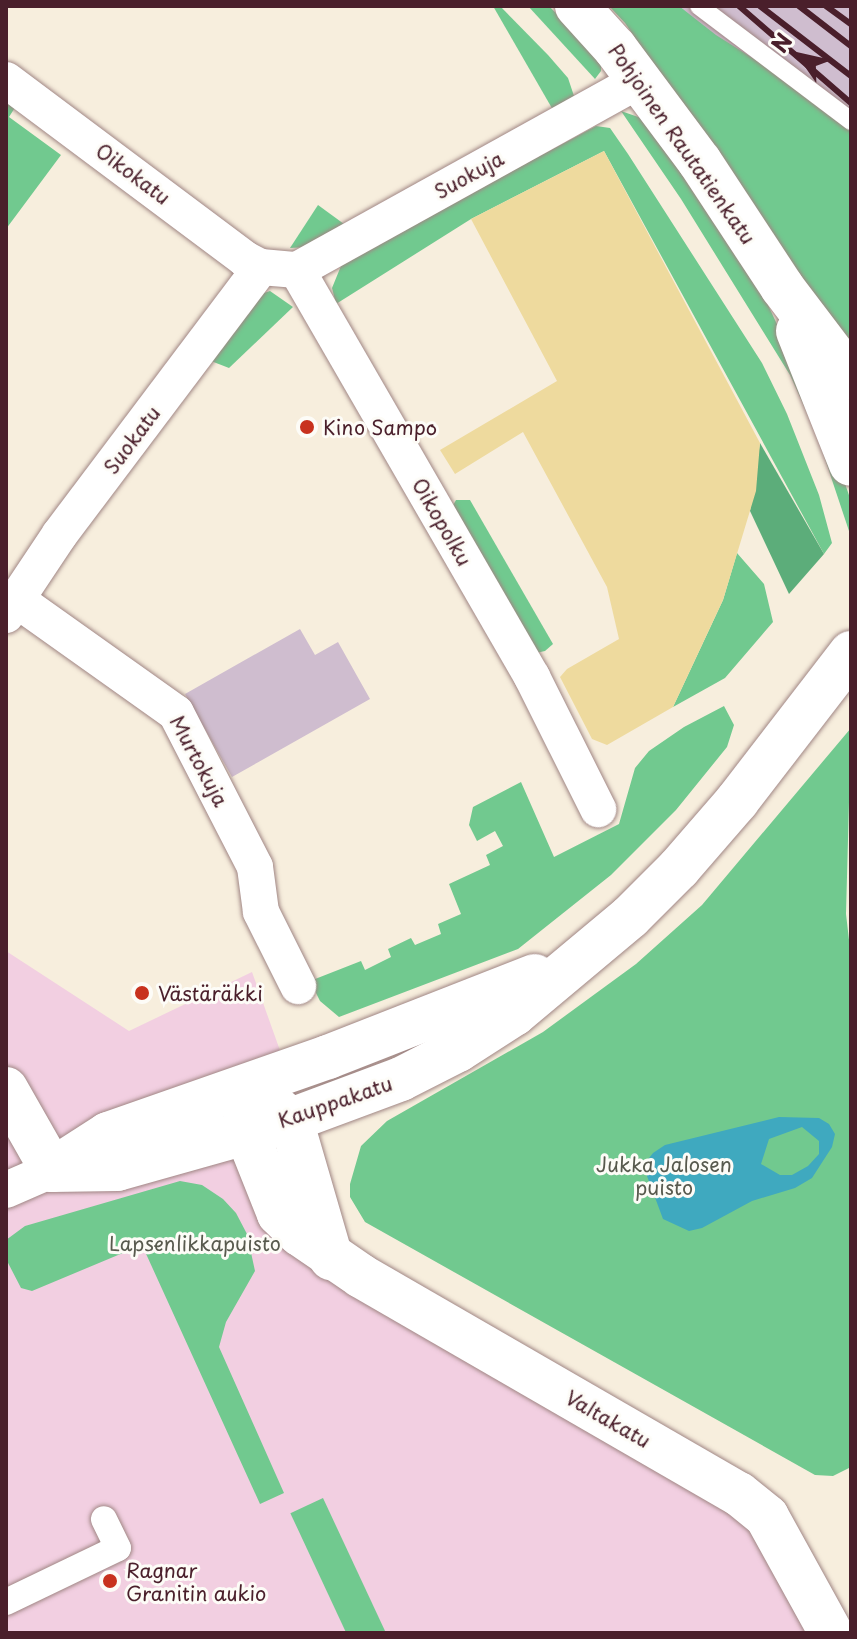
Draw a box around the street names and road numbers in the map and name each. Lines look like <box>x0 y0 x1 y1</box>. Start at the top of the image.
street label: Pohjoinen Rautatienkatu <box>604 39 760 249</box>
street label: Oikokatu <box>91 138 175 210</box>
street label: Suokuja <box>430 146 508 204</box>
street label: Suokatu <box>99 401 165 479</box>
street label: Oikopolku <box>407 474 477 570</box>
street label: Murtokuja <box>165 711 233 811</box>
street label: Kauppakatu <box>275 1071 395 1133</box>
street label: Valtakatu <box>561 1385 655 1453</box>

